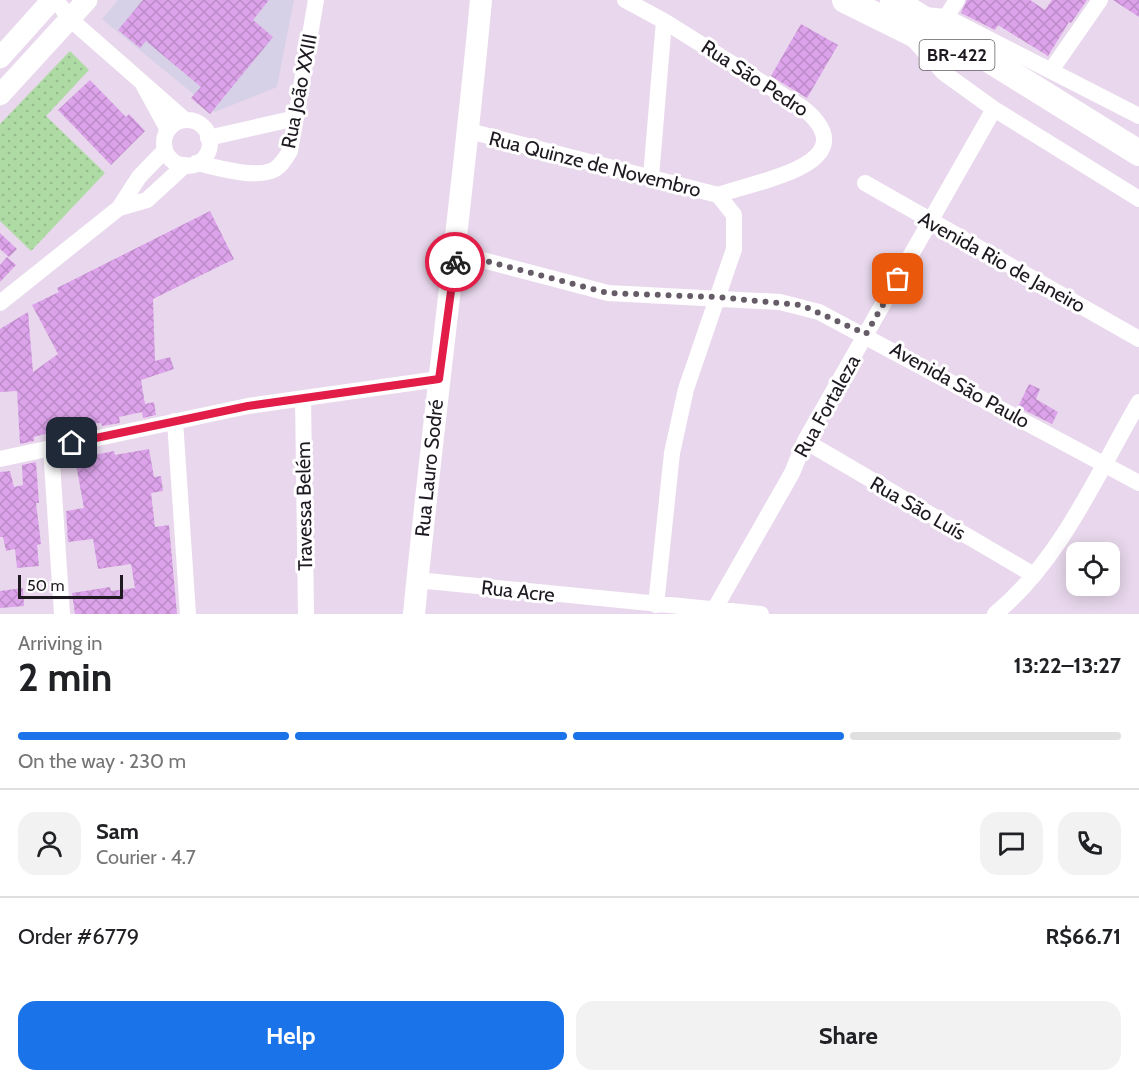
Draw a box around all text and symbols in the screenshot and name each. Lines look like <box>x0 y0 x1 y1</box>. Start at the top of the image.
street label: Rua João XXIII <box>276 32 322 150</box>
street label: Rua São Pedro <box>697 35 813 121</box>
road number: BR-422 <box>920 40 994 70</box>
street label: Rua Quinze de Novembro <box>487 126 703 202</box>
street label: Avenida Rio de Janeiro <box>914 206 1090 318</box>
courier <box>425 232 485 292</box>
icon: bike <box>439 246 472 279</box>
pin <box>872 253 923 304</box>
icon: bag <box>881 262 914 295</box>
street label: Avenida São Paulo <box>886 337 1034 433</box>
street label: Rua Fortaleza <box>789 350 865 461</box>
street label: Rua Lauro Sodré <box>410 398 448 538</box>
pin <box>46 417 97 468</box>
icon: home <box>55 426 88 459</box>
street label: Travessa Belém <box>291 441 317 571</box>
street label: Rua São Luís <box>866 471 970 545</box>
map controls <box>1066 542 1120 596</box>
button: locate <box>1066 542 1120 596</box>
scale bar <box>18 572 123 600</box>
street label: Rua Acre <box>480 575 556 607</box>
text: 50 m <box>27 576 64 595</box>
text: Arriving in <box>18 631 102 655</box>
text: 13:22–13:27 <box>1014 652 1121 679</box>
text: 2 min <box>18 653 112 701</box>
text: On the way · 230 m <box>18 749 186 773</box>
button: person <box>18 812 81 875</box>
button: chat <box>980 812 1043 875</box>
button: phone <box>1058 812 1121 875</box>
text: Sam <box>96 818 139 845</box>
text: Courier · 4.7 <box>96 845 196 869</box>
text: Order #6779 <box>18 923 139 950</box>
text: R$66.71 <box>1046 923 1121 950</box>
button: Help <box>18 1001 564 1070</box>
button: Share <box>576 1001 1121 1070</box>

